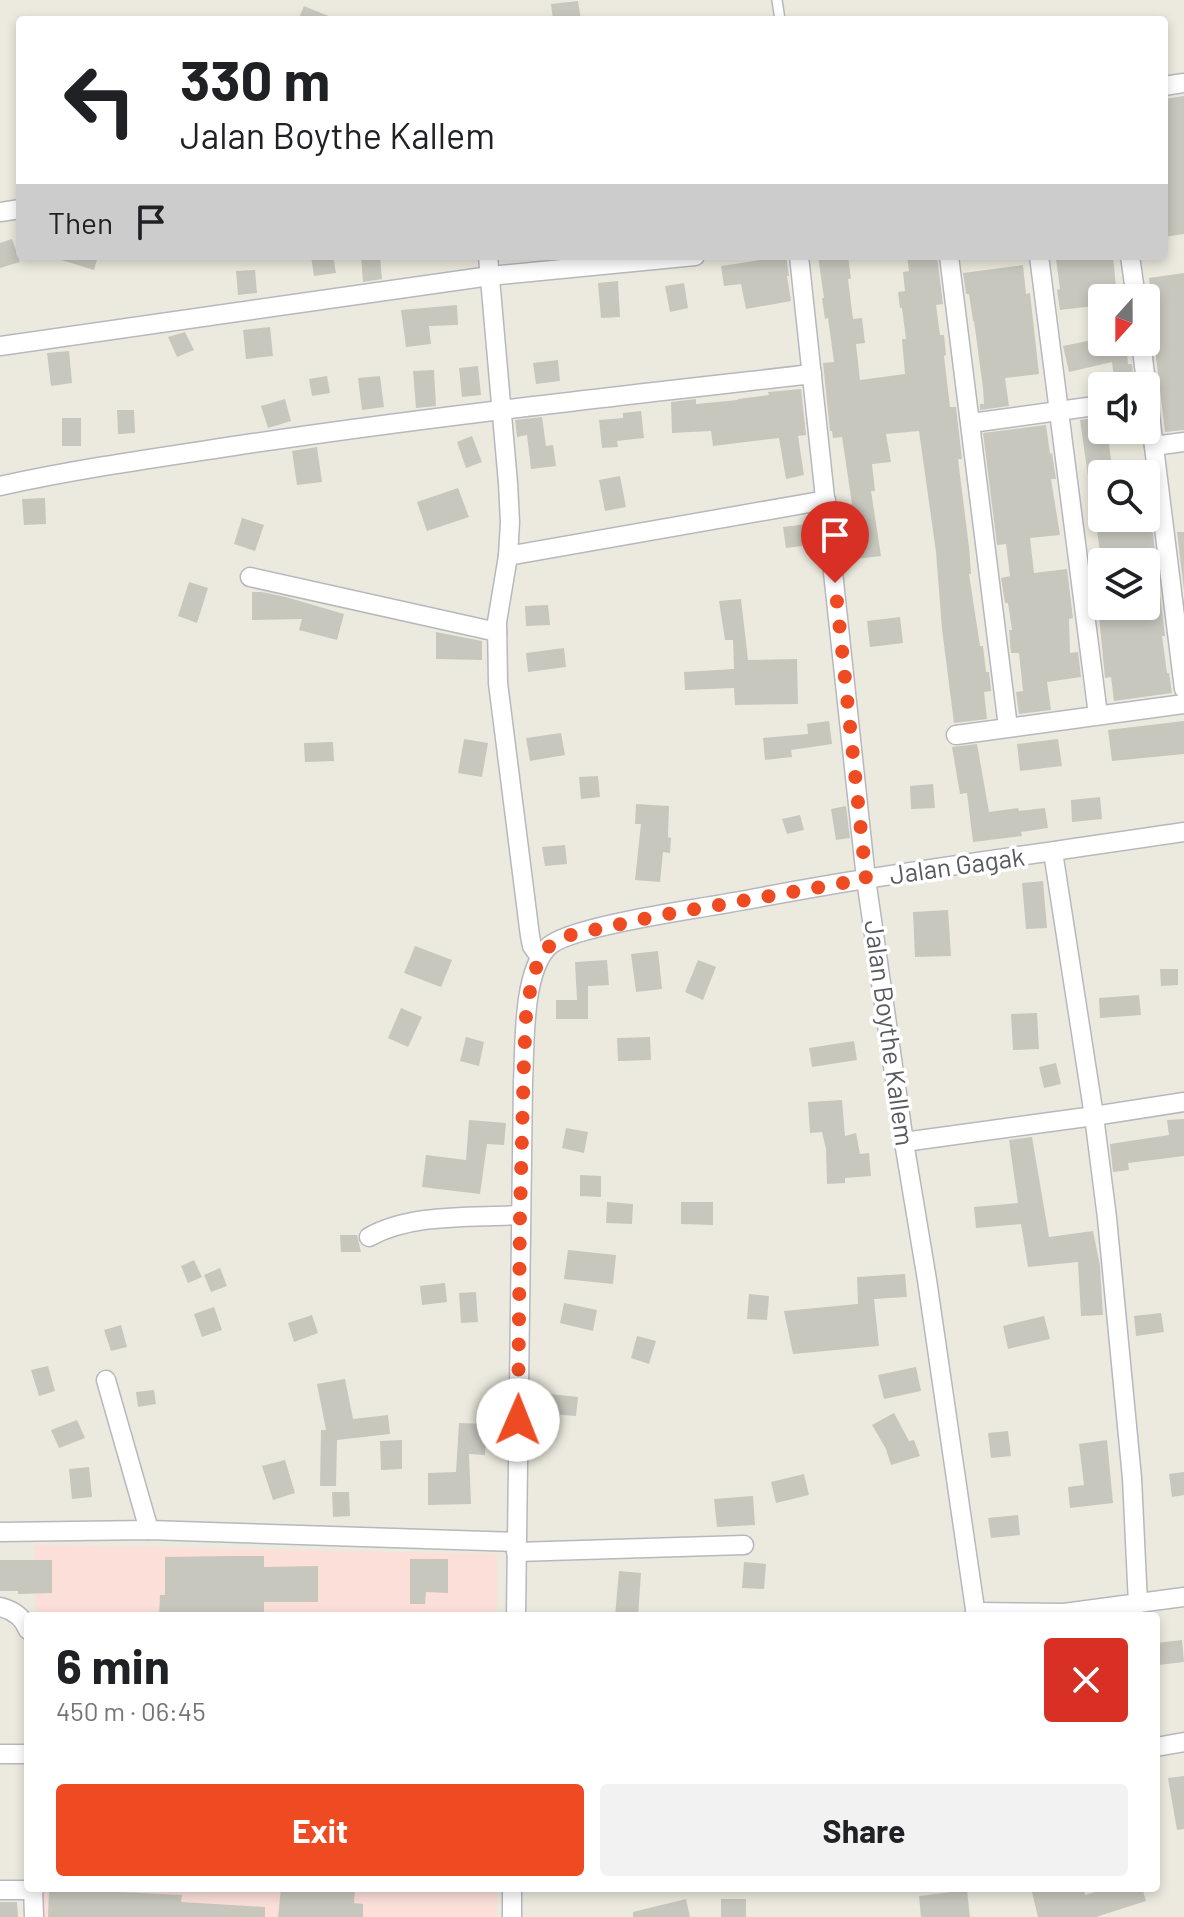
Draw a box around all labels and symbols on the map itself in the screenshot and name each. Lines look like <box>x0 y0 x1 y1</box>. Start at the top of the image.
north arrow <box>1088 284 1160 356</box>
pin <box>801 501 869 583</box>
street label: Jalan Gagak <box>887 840 1026 889</box>
street label: Jalan Boythe Kallem <box>859 918 922 1148</box>
position arrow <box>476 1378 560 1462</box>

